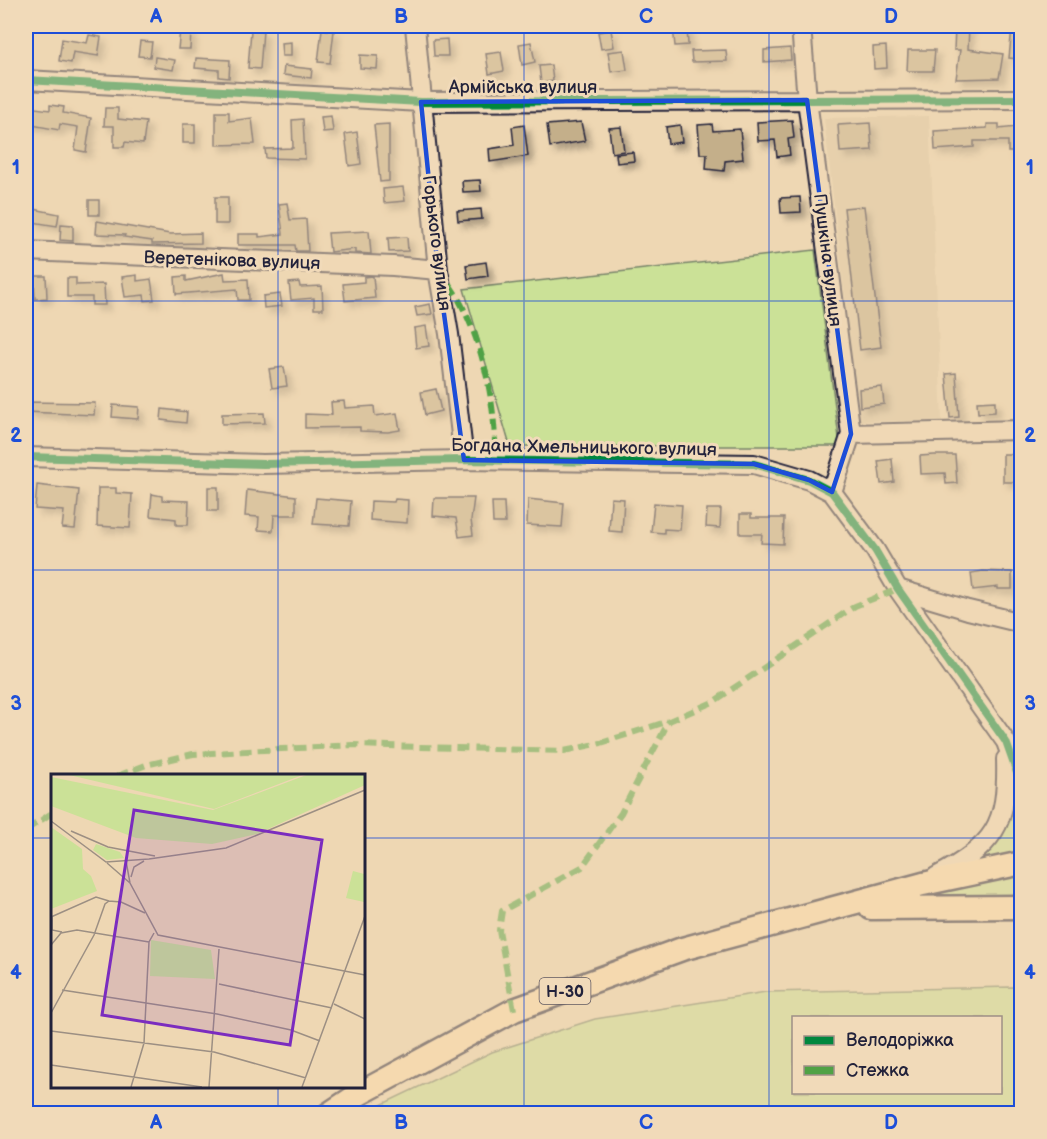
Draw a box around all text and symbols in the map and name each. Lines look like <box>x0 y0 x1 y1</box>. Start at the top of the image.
text: A <box>149 5 163 29</box>
text: B <box>394 5 408 29</box>
text: C <box>639 5 653 29</box>
text: D <box>884 5 898 29</box>
street label: Армійська вулиця <box>448 77 597 98</box>
text: 1 <box>12 156 20 180</box>
text: 1 <box>1026 156 1034 180</box>
street label: Горького вулиця <box>418 174 455 312</box>
street label: Пушкіна вулиця <box>809 192 846 328</box>
street label: Веретенікова вулиця <box>143 247 321 274</box>
text: 2 <box>10 424 22 448</box>
text: 2 <box>1024 424 1036 448</box>
street label: Богдана Хмельницького вулиця <box>451 435 717 460</box>
text: 3 <box>10 692 22 716</box>
text: 3 <box>1024 692 1036 716</box>
inset map <box>51 774 364 1088</box>
text: 4 <box>10 961 22 985</box>
text: 4 <box>1024 961 1036 985</box>
road number: Н-30 <box>540 978 590 1004</box>
legend <box>792 1016 1002 1094</box>
text: Велодоріжка <box>846 1030 954 1051</box>
text: Стежка <box>846 1060 909 1081</box>
text: A <box>149 1111 163 1135</box>
text: B <box>394 1111 408 1135</box>
text: C <box>639 1111 653 1135</box>
text: D <box>884 1111 898 1135</box>

